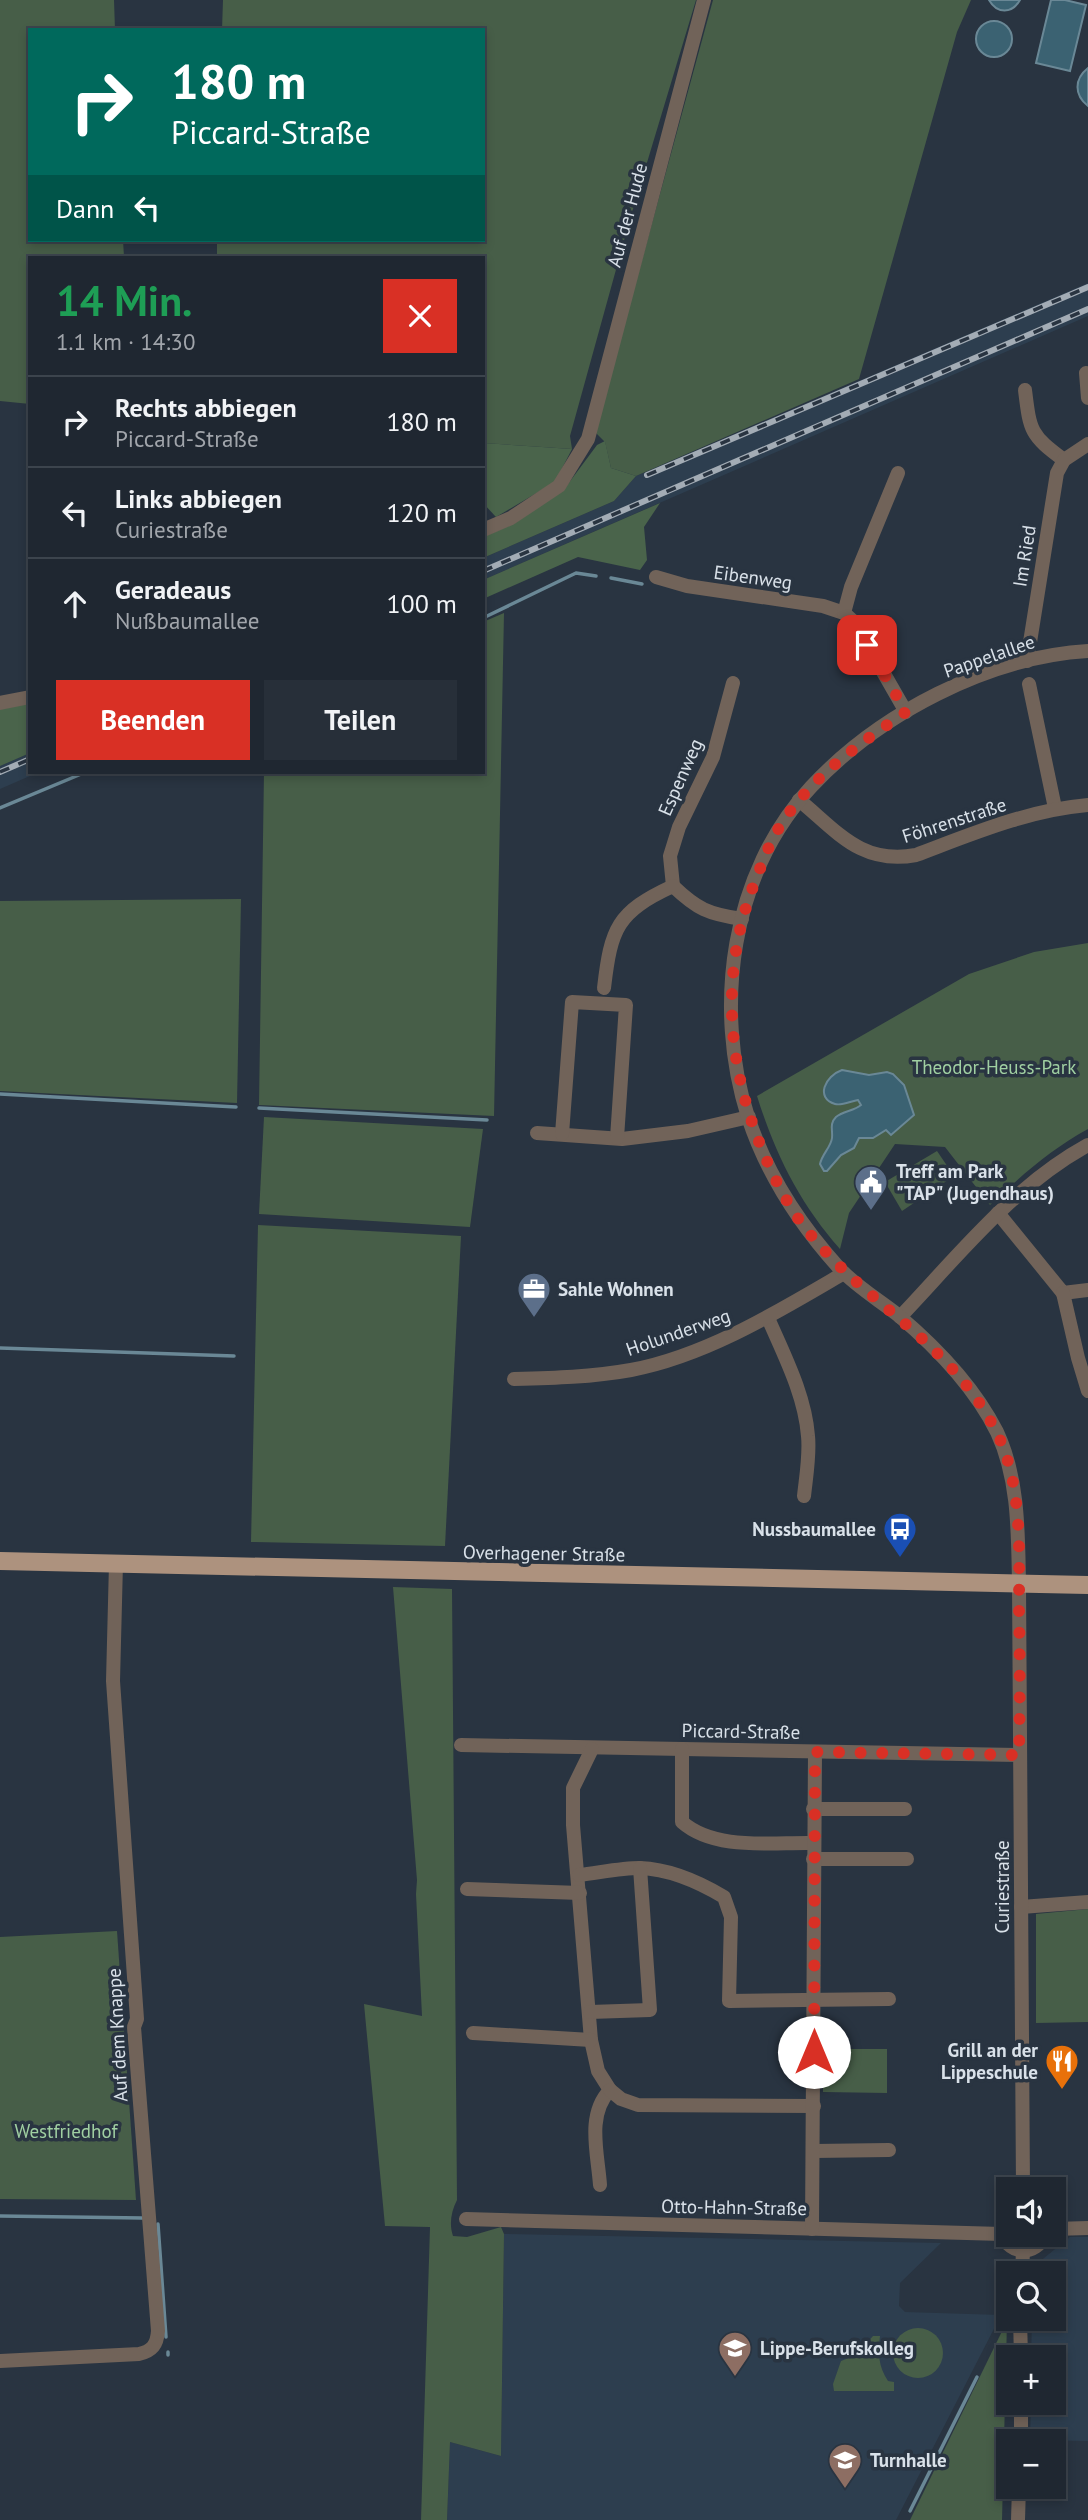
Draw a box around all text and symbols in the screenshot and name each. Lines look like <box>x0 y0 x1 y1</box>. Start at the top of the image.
text: 180 m <box>171 49 306 113</box>
icon: right <box>56 56 147 147</box>
text: Piccard-Straße <box>171 111 371 153</box>
street label: Auf der Hude <box>602 160 652 270</box>
icon: left <box>128 189 166 227</box>
text: Dann <box>56 192 114 225</box>
text: 14 Min. <box>56 273 192 328</box>
button: close <box>383 279 457 353</box>
text: 1.1 km · 14:30 <box>56 327 195 356</box>
text: Rechts abbiegen <box>115 391 297 424</box>
icon: right <box>56 403 94 441</box>
text: 180 m <box>386 405 457 438</box>
text: Piccard-Straße <box>115 424 259 453</box>
text: Links abbiegen <box>115 482 282 515</box>
icon: left <box>56 494 94 532</box>
text: 120 m <box>386 496 457 529</box>
text: Curiestraße <box>115 515 228 544</box>
street label: Im Ried <box>1007 523 1041 589</box>
street label: Eibenweg <box>712 560 794 594</box>
text: Geradeaus <box>115 573 231 606</box>
icon: ahead <box>56 585 94 623</box>
text: 100 m <box>386 587 457 620</box>
text: Nußbaumallee <box>115 606 259 635</box>
pin <box>837 615 897 675</box>
icon: arrive <box>848 626 886 664</box>
street label: Pappelallee <box>940 629 1038 683</box>
button: Beenden <box>56 680 250 760</box>
button: Teilen <box>264 680 457 760</box>
street label: Espenweg <box>652 735 708 819</box>
street label: Föhrenstraße <box>899 792 1009 848</box>
park label: Theodor-Heuss-Park <box>912 1055 1076 1079</box>
place label: Treff am Park "TAP" (Jugendhaus) <box>896 1159 1054 1205</box>
public building icon: Treff am Park "TAP" (Jugendhaus) <box>852 1163 890 1212</box>
office icon: Sahle Wohnen <box>515 1270 553 1319</box>
place label: Sahle Wohnen <box>558 1277 674 1301</box>
street label: Holunderweg <box>623 1303 733 1361</box>
bus stop icon: Nussbaumallee <box>881 1510 919 1559</box>
place label: Nussbaumallee <box>752 1517 876 1541</box>
street label: Overhagener Straße <box>463 1540 625 1566</box>
street label: Piccard-Straße <box>681 1718 801 1744</box>
street label: Curiestraße <box>990 1840 1014 1934</box>
street label: Auf dem Knappe <box>102 1967 132 2103</box>
position arrow <box>777 2015 851 2089</box>
place label: Grill an der Lippeschule <box>941 2038 1038 2084</box>
restaurant icon: Grill an der Lippeschule <box>1043 2042 1081 2091</box>
park label: Westfriedhof <box>15 2119 118 2143</box>
map controls <box>996 2177 1066 2499</box>
button: sound <box>996 2177 1066 2247</box>
street label: Otto-Hahn-Straße <box>661 2194 807 2220</box>
button: search <box>996 2261 1066 2331</box>
school or university icon: Lippe-Berufskolleg <box>716 2329 754 2378</box>
place label: Lippe-Berufskolleg <box>760 2336 914 2360</box>
button: + <box>996 2345 1066 2415</box>
button: − <box>996 2429 1066 2499</box>
school or university icon: Turnhalle <box>826 2441 864 2490</box>
place label: Turnhalle <box>870 2448 947 2472</box>

